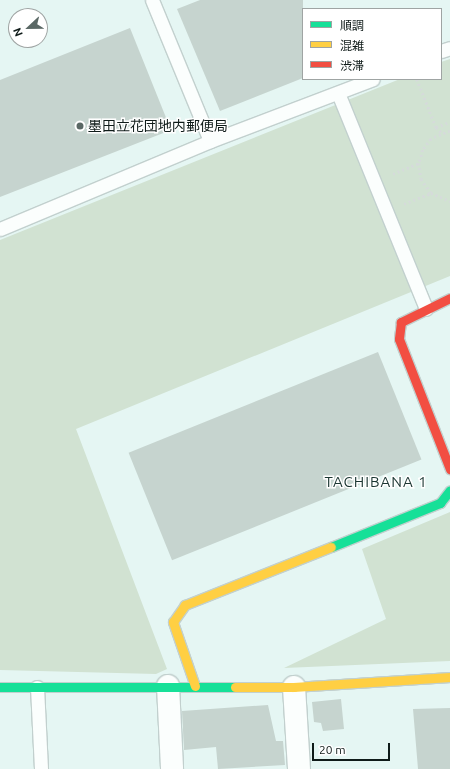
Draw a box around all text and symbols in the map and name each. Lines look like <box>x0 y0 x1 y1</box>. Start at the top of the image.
north arrow <box>8 8 48 48</box>
legend <box>302 8 442 80</box>
text: 順調 <box>340 19 364 32</box>
text: N <box>11 26 25 38</box>
text: 混雑 <box>340 39 364 52</box>
text: 渋滞 <box>340 59 364 72</box>
place label: 墨田立花団地内郵便局 <box>88 118 228 134</box>
marker: 墨田立花団地内郵便局 <box>75 121 85 131</box>
district label: TACHIBANA 1 <box>324 473 428 491</box>
scale bar <box>314 735 392 761</box>
text: 20 m <box>319 743 346 756</box>

